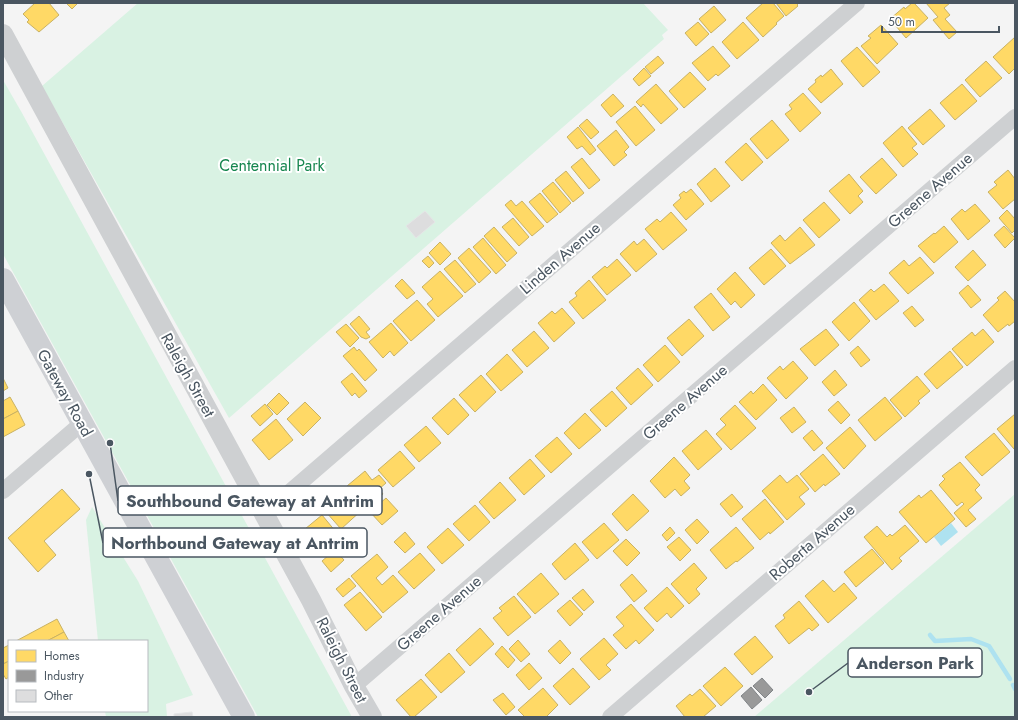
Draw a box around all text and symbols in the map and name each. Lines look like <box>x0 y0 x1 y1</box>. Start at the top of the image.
scale bar <box>882 8 999 34</box>
text: 50 m <box>888 13 915 31</box>
street label: Greene Avenue <box>883 147 977 233</box>
park label: Centennial Park <box>219 154 326 177</box>
street label: Linden Avenue <box>515 216 605 300</box>
street label: Raleigh Street <box>155 329 221 421</box>
street label: Gateway Road <box>31 345 99 441</box>
street label: Greene Avenue <box>638 359 732 445</box>
callout: Southbound Gateway at Antrim <box>118 486 382 515</box>
text: Southbound Gateway at Antrim <box>126 489 374 513</box>
street label: Roberta Avenue <box>764 498 860 586</box>
callout: Northbound Gateway at Antrim <box>103 528 367 557</box>
text: Northbound Gateway at Antrim <box>111 531 359 555</box>
street label: Greene Avenue <box>392 570 486 656</box>
street label: Raleigh Street <box>311 613 373 707</box>
legend <box>8 640 148 712</box>
text: Homes <box>44 647 80 665</box>
callout: Anderson Park <box>848 648 982 677</box>
text: Anderson Park <box>855 651 974 675</box>
text: Industry <box>44 667 85 685</box>
text: Other <box>44 687 74 705</box>

